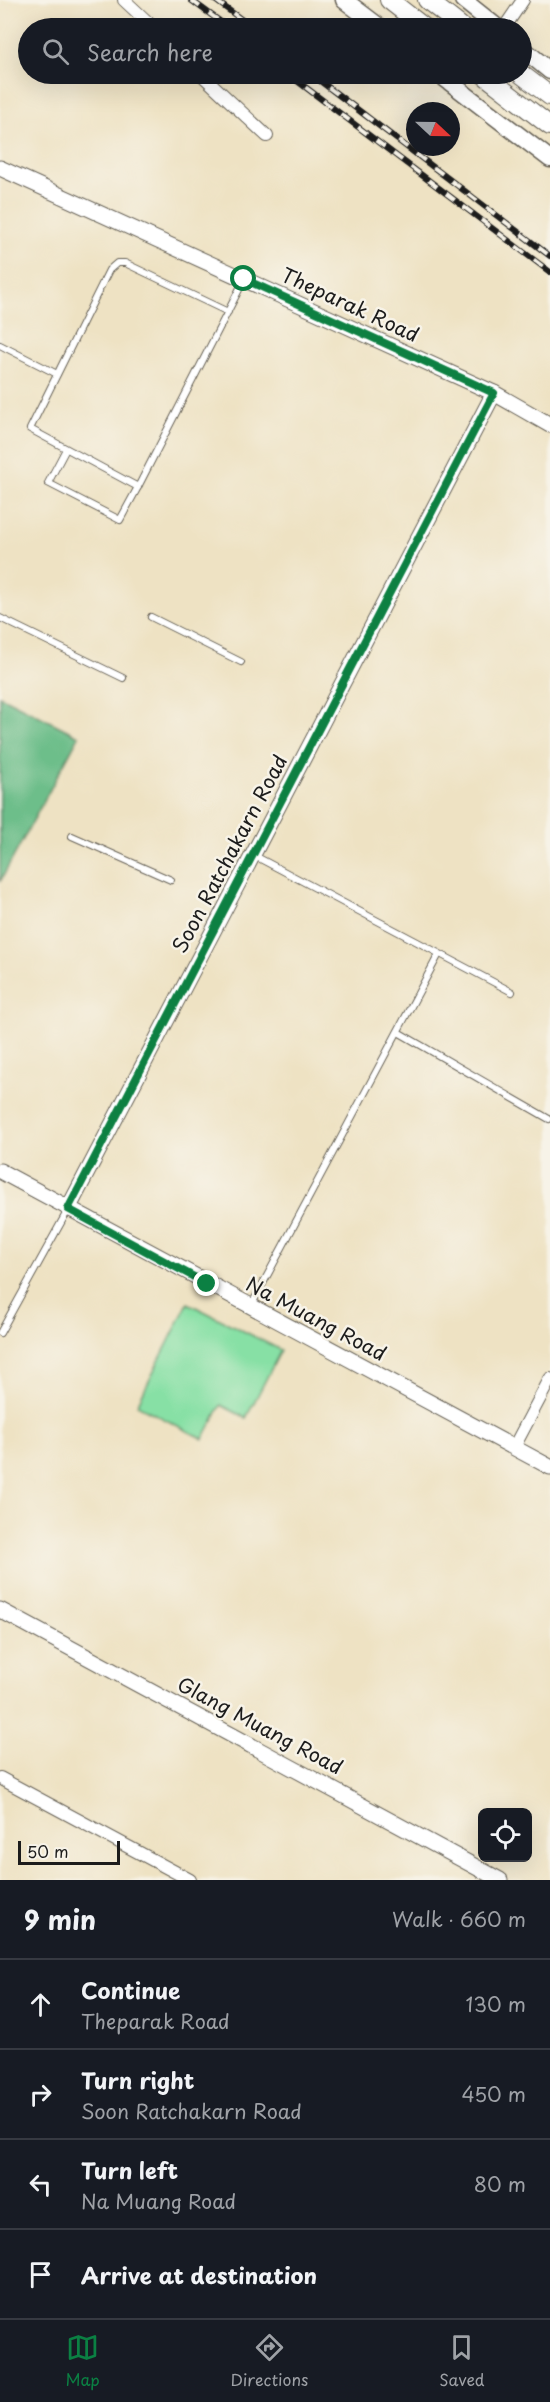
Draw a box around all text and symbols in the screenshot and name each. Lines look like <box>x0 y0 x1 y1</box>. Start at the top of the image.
search box <box>18 18 532 84</box>
icon: search <box>39 35 72 68</box>
text: Search here <box>87 35 213 68</box>
north arrow <box>406 102 460 156</box>
street label: Theparak Road <box>277 259 424 349</box>
route start <box>230 265 256 291</box>
street label: Soon Ratchakarn Road <box>164 749 294 958</box>
street label: Na Muang Road <box>241 1268 392 1368</box>
route end <box>193 1270 219 1296</box>
street label: Glang Muang Road <box>172 1669 349 1781</box>
map controls <box>478 1808 532 1862</box>
button: locate <box>478 1808 532 1862</box>
scale bar <box>18 1838 120 1866</box>
text: 50 m <box>27 1839 68 1863</box>
text: 9 min <box>24 1900 96 1939</box>
text: Walk · 660 m <box>392 1904 526 1934</box>
text: Continue <box>81 1973 180 2006</box>
icon: ahead <box>24 1988 57 2021</box>
text: 130 m <box>466 1989 526 2019</box>
text: Theparak Road <box>81 2006 230 2036</box>
text: Turn right <box>81 2063 194 2096</box>
icon: right <box>24 2078 57 2111</box>
text: 450 m <box>461 2079 526 2109</box>
text: Soon Ratchakarn Road <box>81 2096 302 2126</box>
text: Turn left <box>81 2153 178 2186</box>
icon: left <box>24 2168 57 2201</box>
text: 80 m <box>474 2169 526 2199</box>
text: Na Muang Road <box>81 2186 236 2216</box>
icon: arrive <box>24 2258 57 2291</box>
text: Arrive at destination <box>81 2258 317 2291</box>
tab: Map <box>65 2331 100 2391</box>
tab: Directions <box>230 2331 308 2391</box>
tab: Saved <box>439 2331 485 2391</box>

